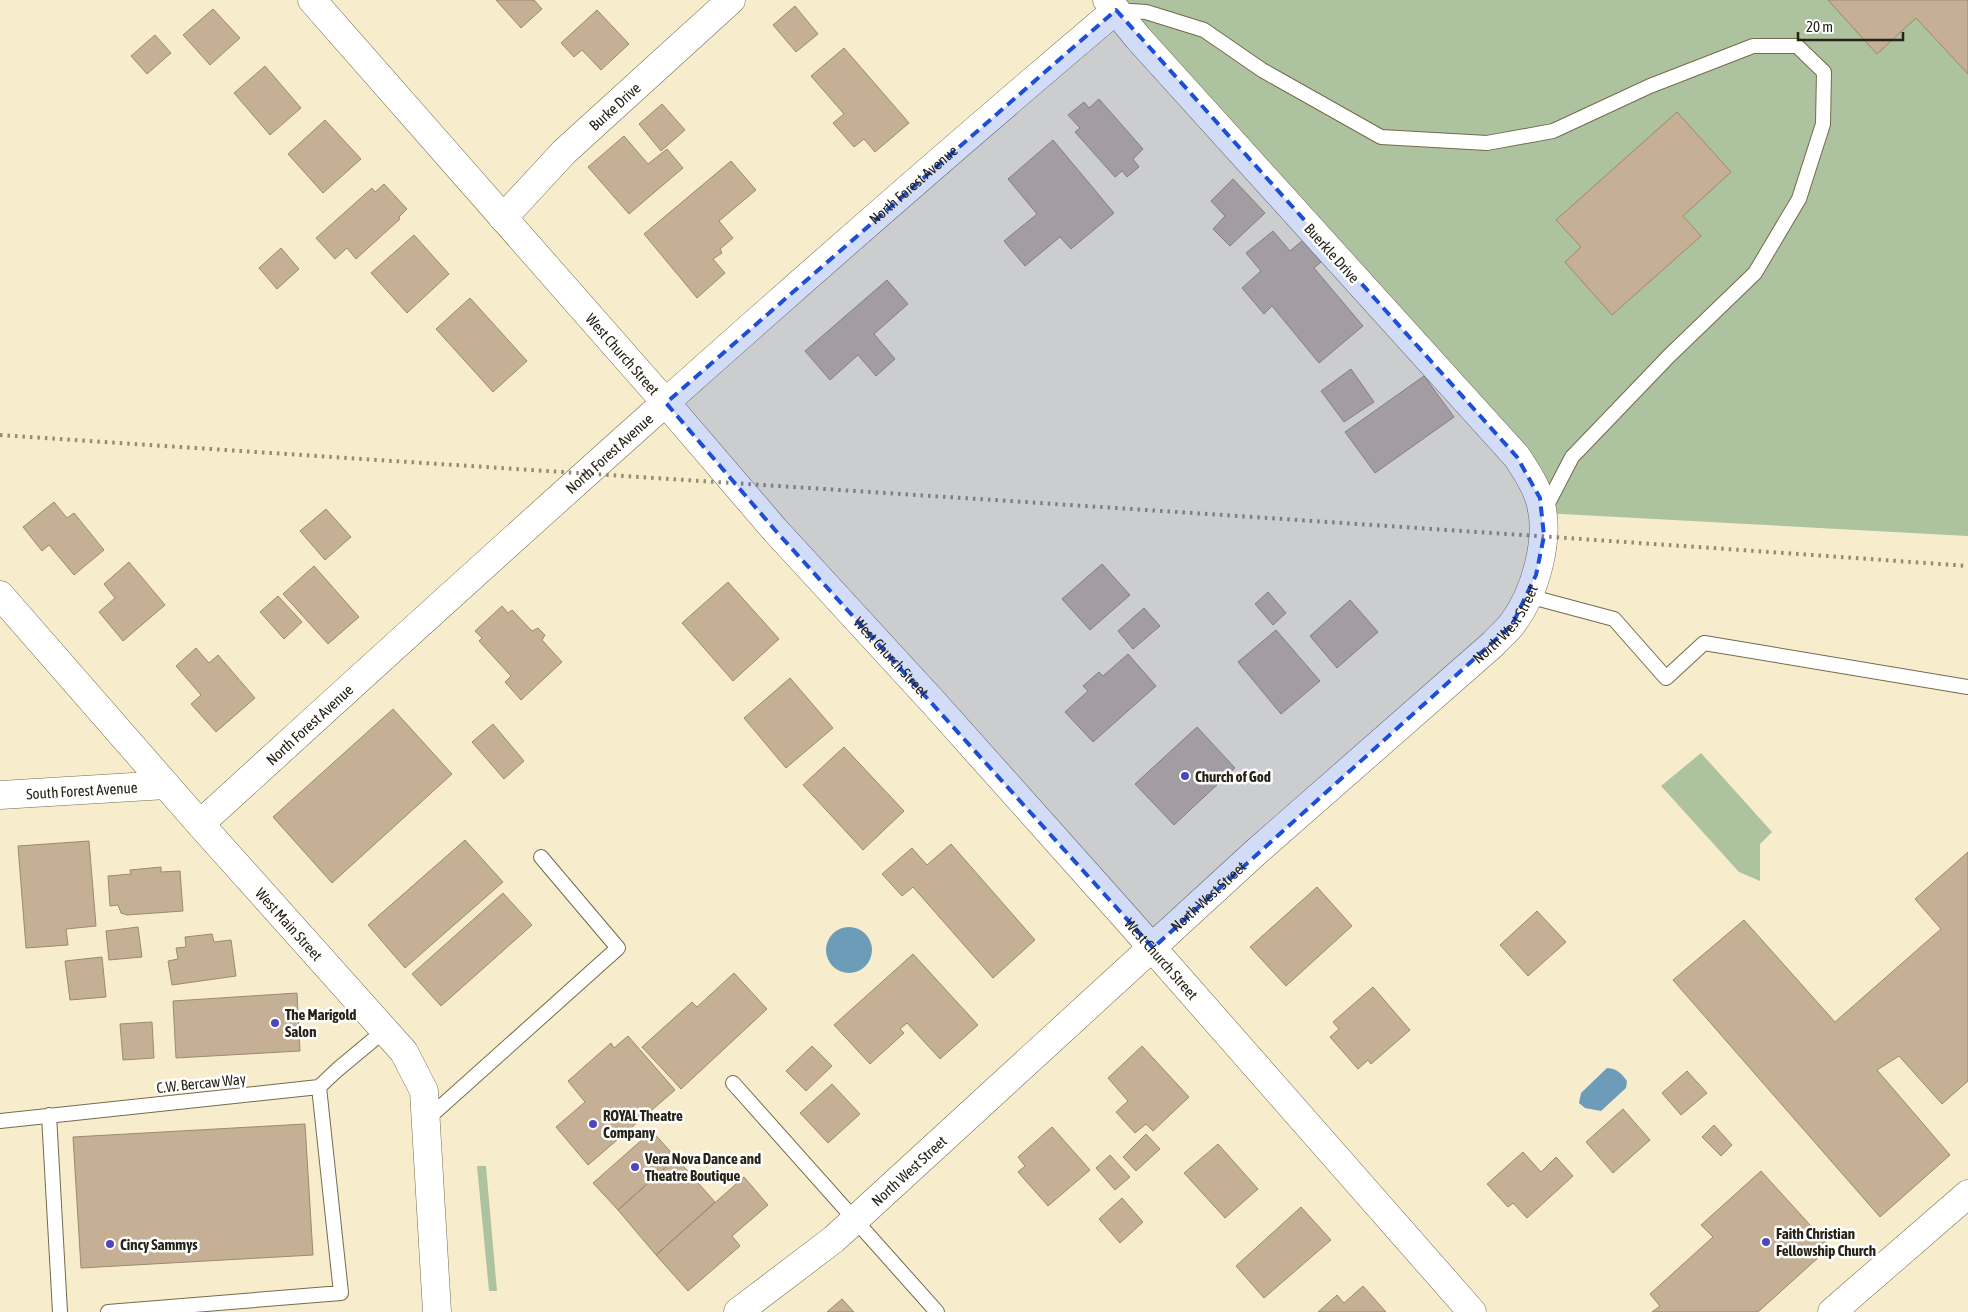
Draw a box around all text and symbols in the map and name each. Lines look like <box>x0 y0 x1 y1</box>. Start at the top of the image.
scale bar <box>1798 10 1903 42</box>
text: 20 m <box>1806 18 1833 35</box>
street label: Burke Drive <box>585 78 644 134</box>
street label: North Forest Avenue <box>866 141 961 227</box>
street label: Buerkle Drive <box>1301 220 1363 286</box>
street label: West Church Street <box>583 310 663 398</box>
street label: North Forest Avenue <box>562 410 656 497</box>
street label: North West Street <box>1469 582 1540 666</box>
street label: West Church Street <box>851 613 933 700</box>
street label: North Forest Avenue <box>262 680 356 768</box>
place label: Church of God <box>1195 768 1271 785</box>
marker: Church of God <box>1179 770 1191 782</box>
street label: South Forest Avenue <box>26 778 138 802</box>
street label: North West Street <box>1167 857 1249 935</box>
street label: West Main Street <box>252 884 326 964</box>
street label: West Church Street <box>1121 914 1202 1003</box>
place label: The Marigold Salon <box>285 1006 356 1040</box>
marker: The Marigold Salon <box>269 1017 281 1029</box>
street label: C.W. Bercaw Way <box>155 1070 247 1096</box>
place label: ROYAL Theatre Company <box>603 1107 683 1141</box>
marker: ROYAL Theatre Company <box>587 1118 599 1130</box>
street label: North West Street <box>868 1132 950 1209</box>
place label: Vera Nova Dance and Theatre Boutique <box>644 1150 761 1184</box>
marker: Vera Nova Dance and Theatre Boutique <box>629 1161 641 1173</box>
place label: Faith Christian Fellowship Church <box>1776 1225 1876 1259</box>
place label: Cincy Sammys <box>120 1236 198 1253</box>
marker: Faith Christian Fellowship Church <box>1760 1236 1772 1248</box>
marker: Cincy Sammys <box>104 1238 116 1250</box>

